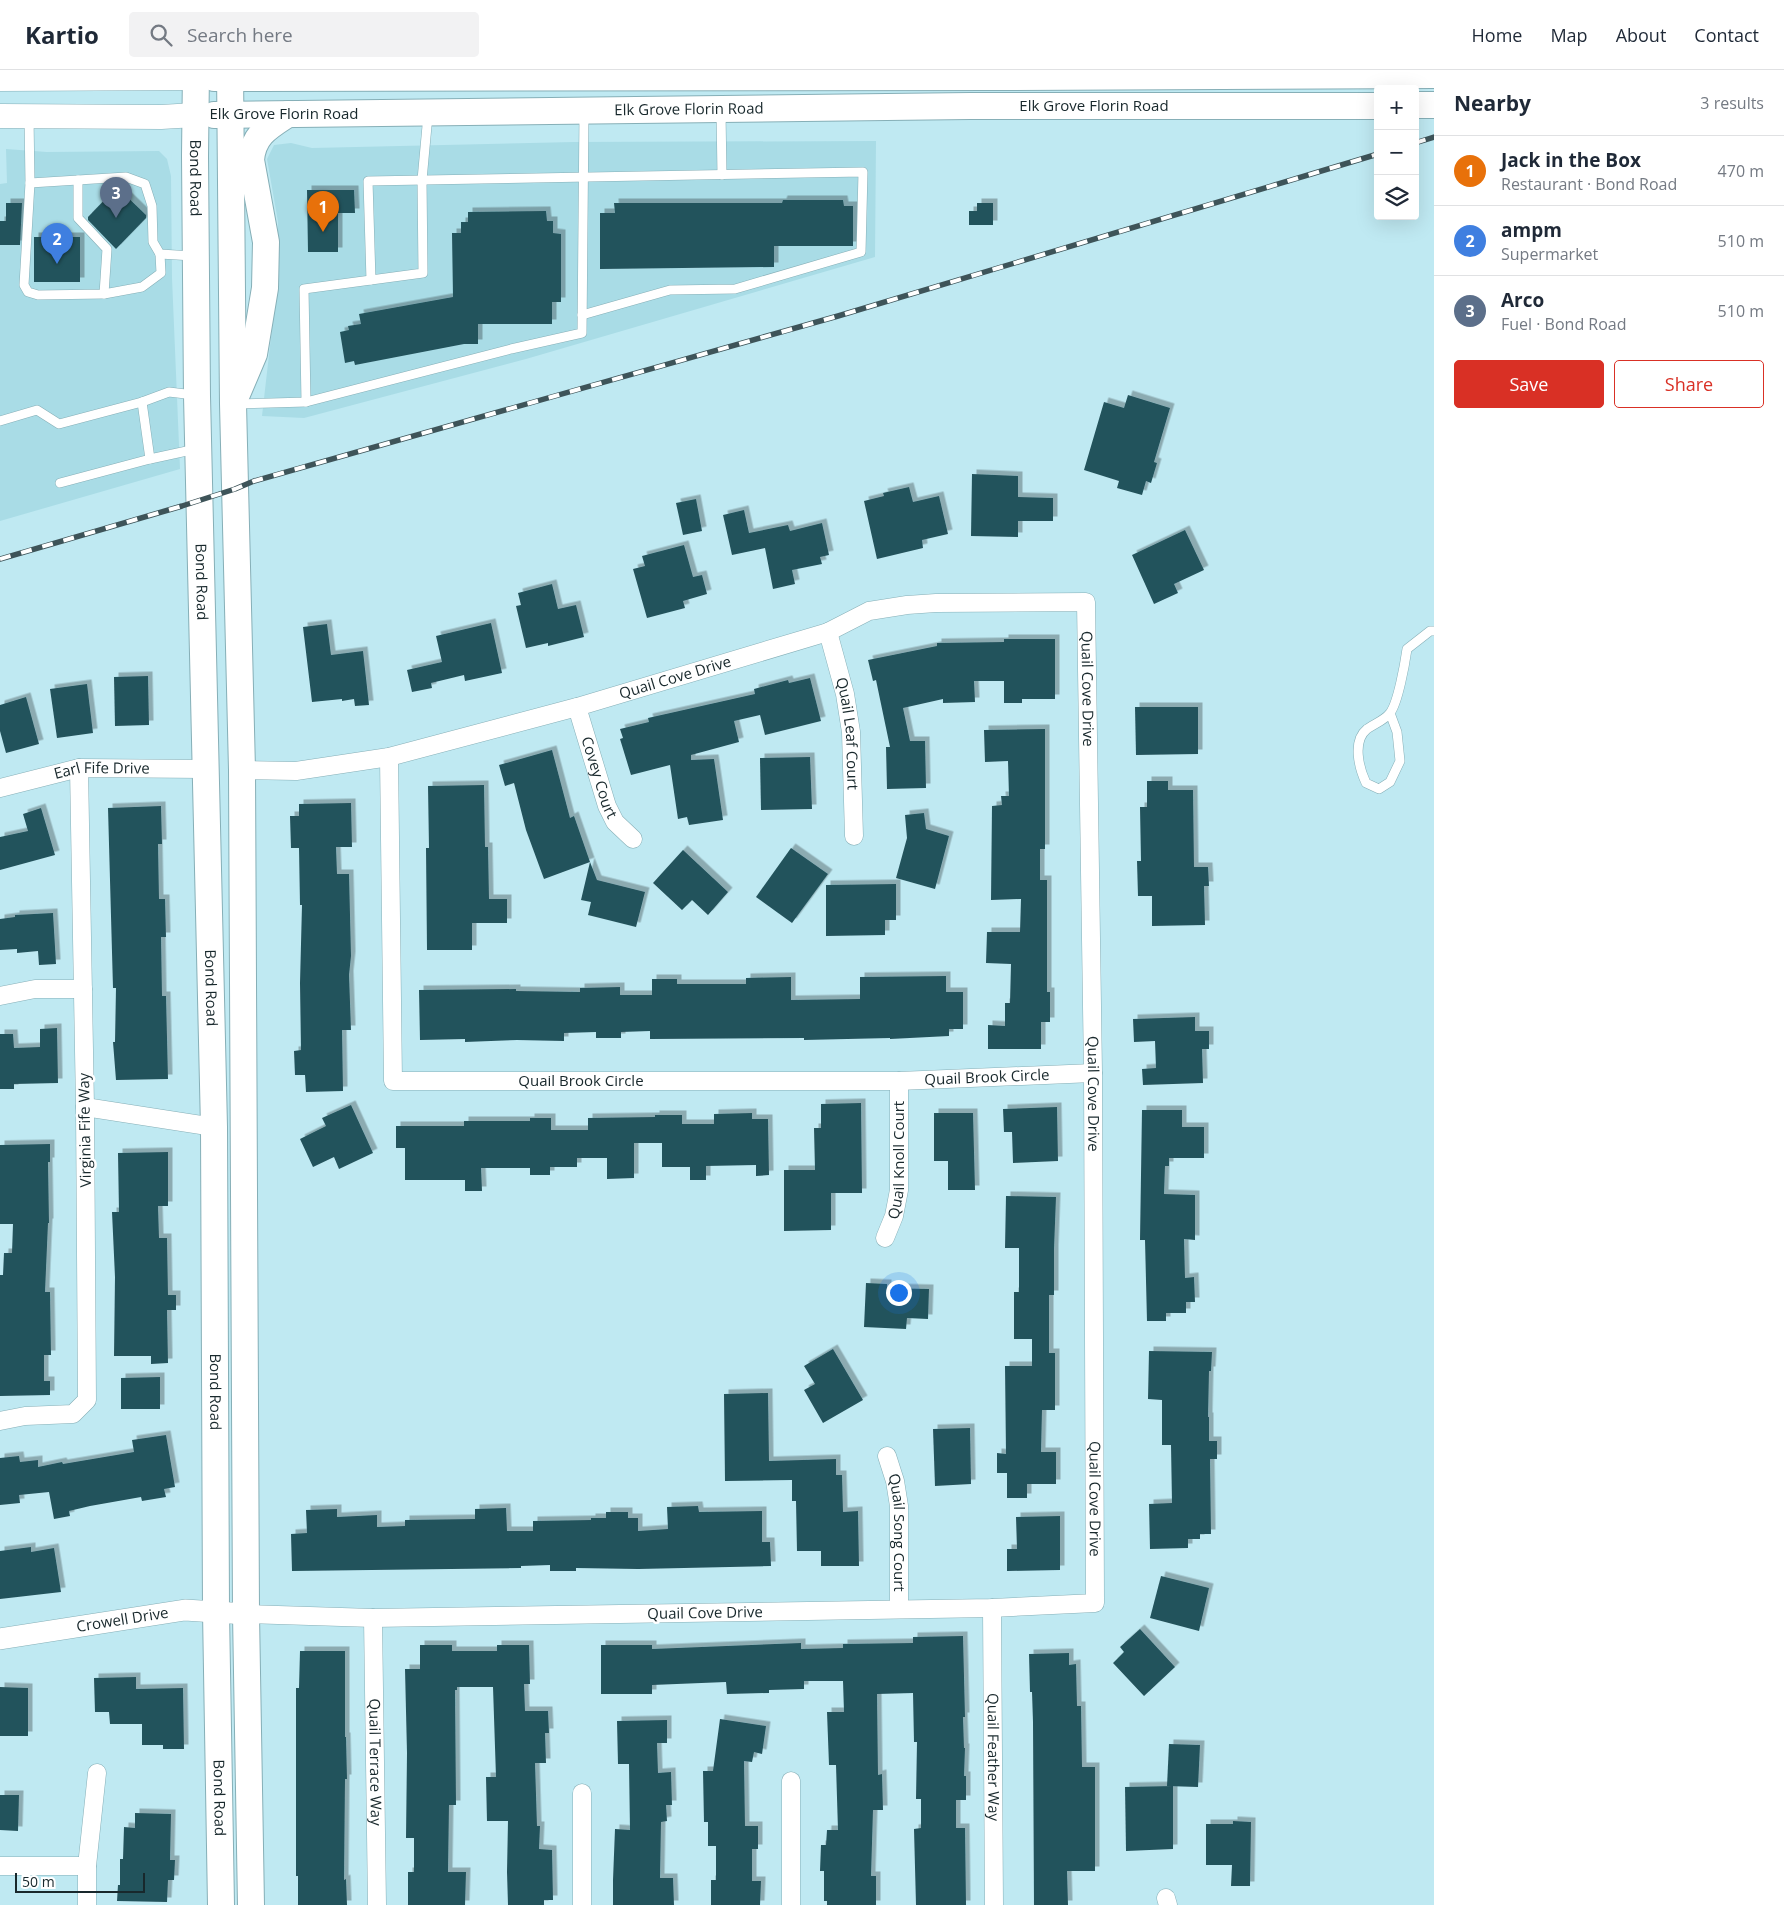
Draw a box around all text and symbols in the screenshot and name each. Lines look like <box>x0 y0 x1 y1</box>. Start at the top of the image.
search box <box>129 12 479 57</box>
text: Kartio <box>25 18 99 51</box>
icon: search <box>147 21 175 49</box>
text: Search here <box>187 22 293 48</box>
text: Home <box>1472 23 1522 47</box>
text: Map <box>1550 23 1588 47</box>
text: About <box>1616 23 1666 47</box>
text: Contact <box>1694 23 1759 47</box>
map controls <box>1374 85 1419 220</box>
button: + <box>1374 85 1419 130</box>
text: Nearby <box>1454 89 1531 117</box>
text: 3 results <box>1700 92 1764 114</box>
street label: Elk Grove Florin Road <box>1019 95 1169 115</box>
street label: Elk Grove Florin Road <box>614 97 764 119</box>
street label: Elk Grove Florin Road <box>209 103 359 123</box>
button: − <box>1374 130 1419 175</box>
street label: Bond Road <box>186 139 207 216</box>
text: Jack in the Box <box>1501 147 1641 173</box>
text: 1 <box>1465 160 1475 182</box>
text: 470 m <box>1718 160 1764 182</box>
text: Restaurant · Bond Road <box>1501 173 1677 195</box>
button: layers <box>1374 175 1419 220</box>
pin: 3 <box>100 177 132 218</box>
pin: 1 <box>307 191 339 232</box>
text: ampm <box>1501 217 1562 243</box>
pin: 2 <box>41 223 73 264</box>
text: 2 <box>1465 230 1475 252</box>
text: 510 m <box>1718 230 1764 252</box>
text: Supermarket <box>1501 243 1598 265</box>
text: Arco <box>1501 287 1544 313</box>
text: 3 <box>1465 300 1475 322</box>
text: 510 m <box>1718 300 1764 322</box>
text: Fuel · Bond Road <box>1501 313 1627 335</box>
button: Save <box>1454 360 1604 408</box>
button: Share <box>1614 360 1764 408</box>
street label: Bond Road <box>191 543 213 621</box>
street label: Quail Cove Drive <box>1077 631 1099 747</box>
street label: Quail Cove Drive <box>616 651 733 703</box>
street label: Quail Leaf Court <box>832 675 864 790</box>
street label: Covey Court <box>578 734 623 822</box>
street label: Earl Fife Drive <box>51 757 150 783</box>
street label: Bond Road <box>201 949 223 1026</box>
street label: Quail Cove Drive <box>1083 1036 1104 1152</box>
street label: Quail Brook Circle <box>924 1064 1050 1089</box>
street label: Quail Brook Circle <box>518 1070 644 1090</box>
street label: Virginia Fife Way <box>73 1072 95 1187</box>
street label: Quail Knoll Court <box>883 1101 908 1221</box>
your location <box>886 1280 912 1306</box>
street label: Bond Road <box>206 1353 226 1430</box>
street label: Quail Cove Drive <box>1085 1441 1106 1557</box>
street label: Quail Song Court <box>884 1471 910 1592</box>
street label: Quail Cove Drive <box>647 1601 763 1623</box>
street label: Crowell Drive <box>75 1602 170 1636</box>
street label: Quail Feather Way <box>984 1693 1004 1822</box>
street label: Quail Terrace Way <box>365 1698 387 1826</box>
street label: Bond Road <box>210 1759 231 1836</box>
scale bar <box>15 1870 145 1893</box>
text: 50 m <box>22 1872 55 1891</box>

